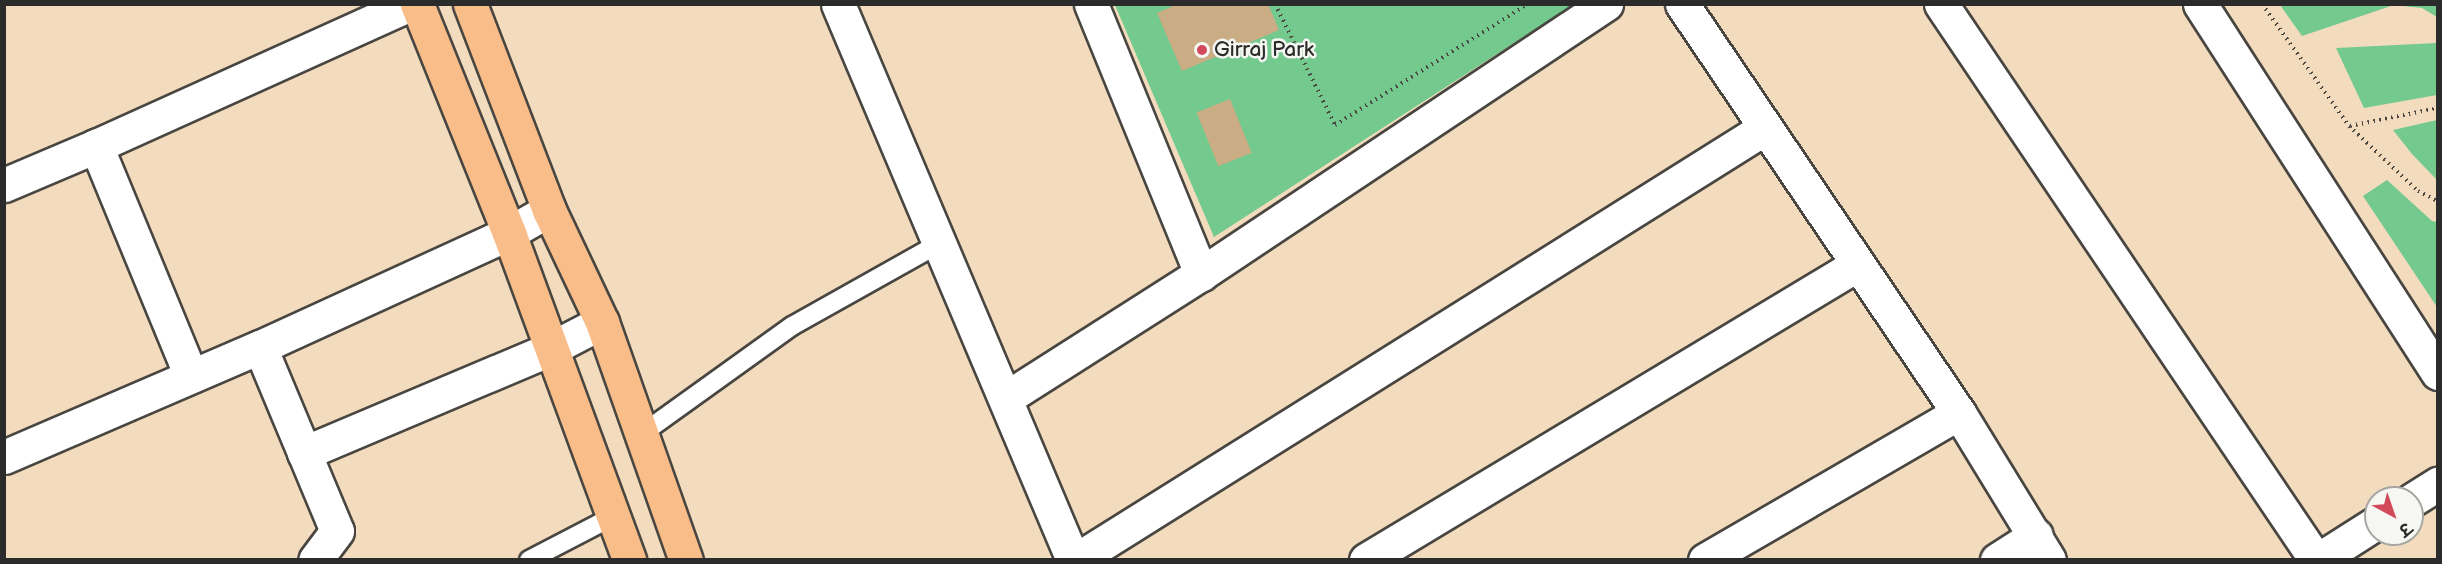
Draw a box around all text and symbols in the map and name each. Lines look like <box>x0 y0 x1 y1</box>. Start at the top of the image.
place label: Girraj Park <box>1214 37 1314 63</box>
marker: Girraj Park <box>1195 43 1209 57</box>
north arrow <box>2364 486 2424 546</box>
text: उ <box>2394 518 2415 539</box>

